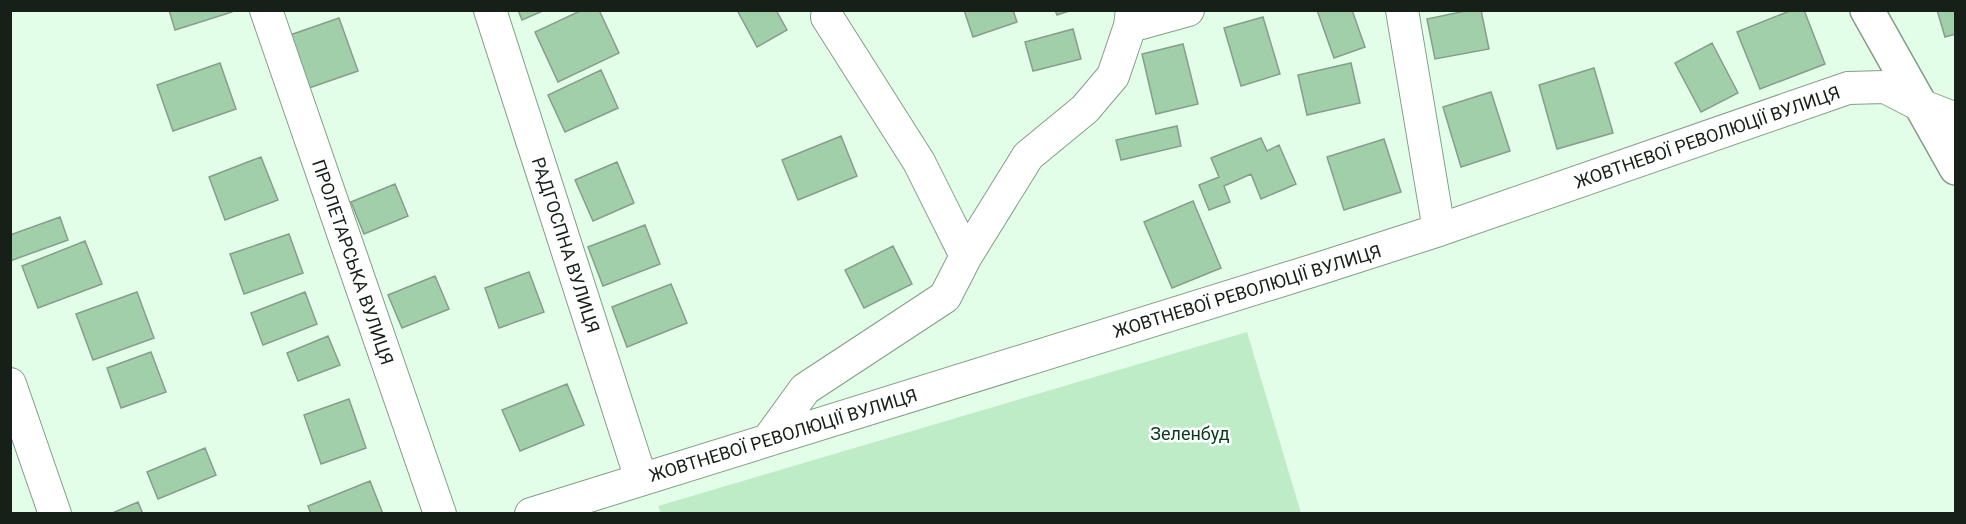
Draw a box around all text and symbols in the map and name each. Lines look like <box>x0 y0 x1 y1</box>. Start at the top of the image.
street label: ЖОВТНЕВОЇ РЕВОЛЮЦІЇ ВУЛИЦЯ <box>1571 82 1843 192</box>
street label: РАДГОСПНА ВУЛИЦЯ <box>528 155 604 335</box>
street label: ПРОЛЕТАРСЬКА ВУЛИЦЯ <box>308 157 398 367</box>
street label: ЖОВТНЕВОЇ РЕВОЛЮЦІЇ ВУЛИЦЯ <box>1110 240 1384 342</box>
street label: ЖОВТНЕВОЇ РЕВОЛЮЦІЇ ВУЛИЦЯ <box>646 384 920 486</box>
park label: Зеленбуд <box>1150 423 1230 444</box>

